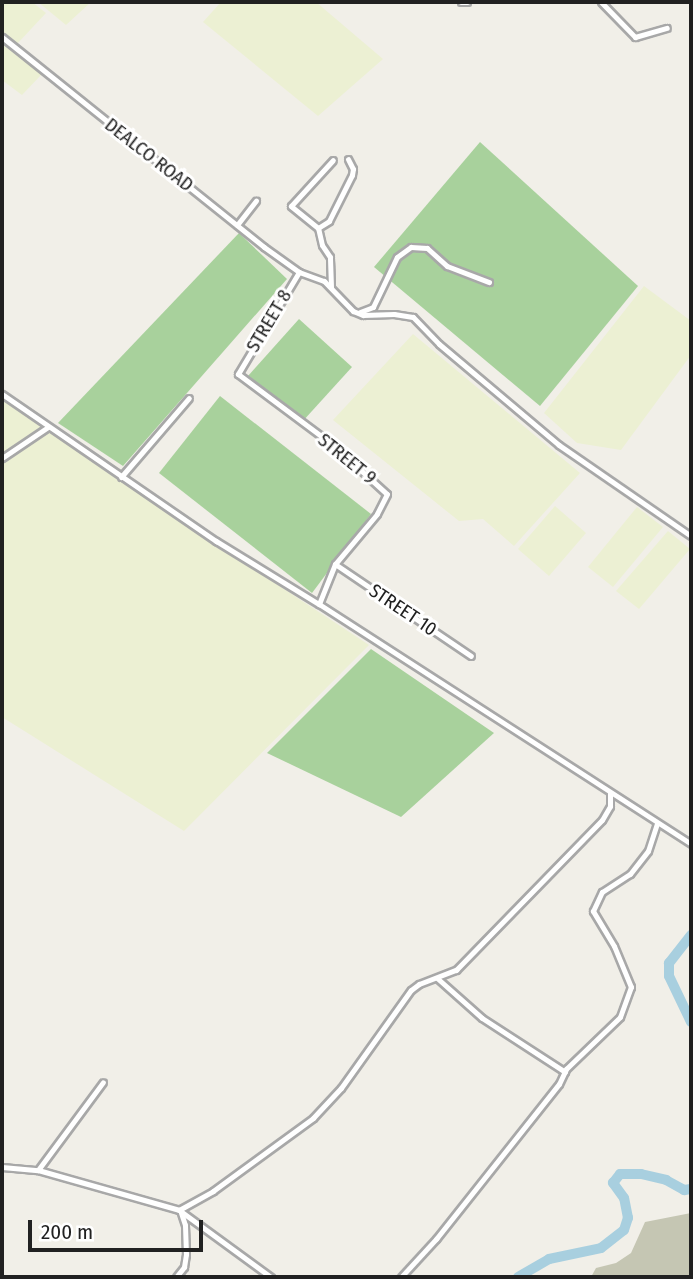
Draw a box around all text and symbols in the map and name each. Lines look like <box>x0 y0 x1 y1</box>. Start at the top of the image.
street label: DEALCO ROAD <box>100 113 198 197</box>
street label: STREET 8 <box>242 286 296 356</box>
street label: STREET 9 <box>313 429 381 489</box>
street label: STREET 10 <box>365 579 441 641</box>
scale bar <box>32 1206 206 1250</box>
text: 200 m <box>41 1219 93 1245</box>

